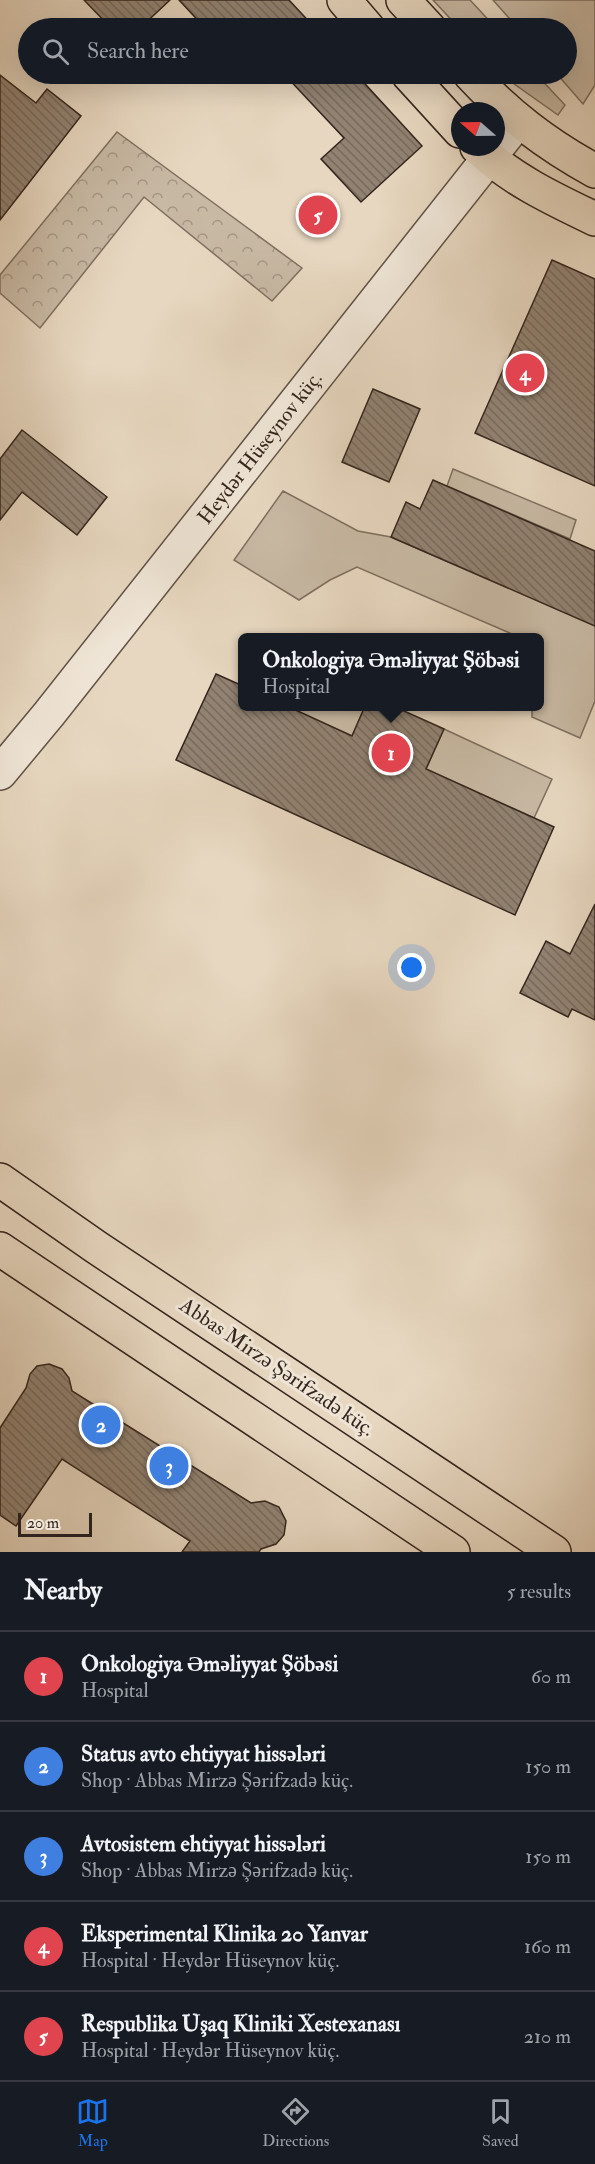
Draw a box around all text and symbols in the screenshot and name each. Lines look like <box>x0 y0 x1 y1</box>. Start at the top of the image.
search box <box>18 18 577 84</box>
icon: search <box>39 35 72 68</box>
text: Search here <box>87 37 189 65</box>
north arrow <box>451 102 505 156</box>
pin: 5 <box>298 192 338 238</box>
pin: 4 <box>506 350 544 395</box>
street label: Heydər Hüseynov küç. <box>192 366 328 530</box>
popup <box>238 633 544 711</box>
text: Onkologiya Əməliyyat Şöbəsi <box>262 646 520 674</box>
text: Hospital <box>262 674 330 699</box>
pin: 1 <box>372 730 410 776</box>
your location <box>397 953 426 982</box>
street label: Abbas Mirzə Şərifzadə küç. <box>174 1291 380 1442</box>
pin: 2 <box>82 1402 120 1448</box>
pin: 3 <box>150 1444 188 1488</box>
scale bar <box>18 1510 92 1538</box>
text: 20 m <box>27 1513 59 1533</box>
text: Nearby <box>24 1575 102 1607</box>
text: 5 results <box>507 1579 571 1604</box>
text: Onkologiya Əməliyyat Şöbəsi <box>81 1650 338 1678</box>
text: 1 <box>40 1664 47 1689</box>
text: 60 m <box>531 1664 571 1689</box>
text: Hospital <box>81 1678 149 1703</box>
text: Status avto ehtiyyat hissələri <box>81 1740 326 1768</box>
text: 2 <box>38 1754 49 1779</box>
text: 150 m <box>525 1754 571 1779</box>
text: Shop · Abbas Mirzə Şərifzadə küç. <box>81 1768 353 1793</box>
text: Avtosistem ehtiyyat hissələri <box>81 1830 326 1858</box>
text: 3 <box>40 1844 47 1869</box>
text: 150 m <box>525 1844 571 1869</box>
text: Shop · Abbas Mirzə Şərifzadə küç. <box>81 1858 353 1883</box>
text: Eksperimental Klinika 20 Yanvar <box>81 1920 368 1948</box>
text: 4 <box>38 1934 49 1959</box>
text: 160 m <box>524 1934 571 1959</box>
text: Hospital · Heydər Hüseynov küç. <box>81 1948 339 1973</box>
text: Respublika Uşaq Kliniki Xestexanası <box>81 2010 400 2038</box>
text: 5 <box>39 2024 48 2049</box>
text: 210 m <box>524 2024 571 2049</box>
text: Hospital · Heydər Hüseynov küç. <box>81 2038 339 2063</box>
tab: Map <box>76 2095 109 2151</box>
tab: Directions <box>262 2095 329 2151</box>
tab: Saved <box>482 2095 519 2151</box>

